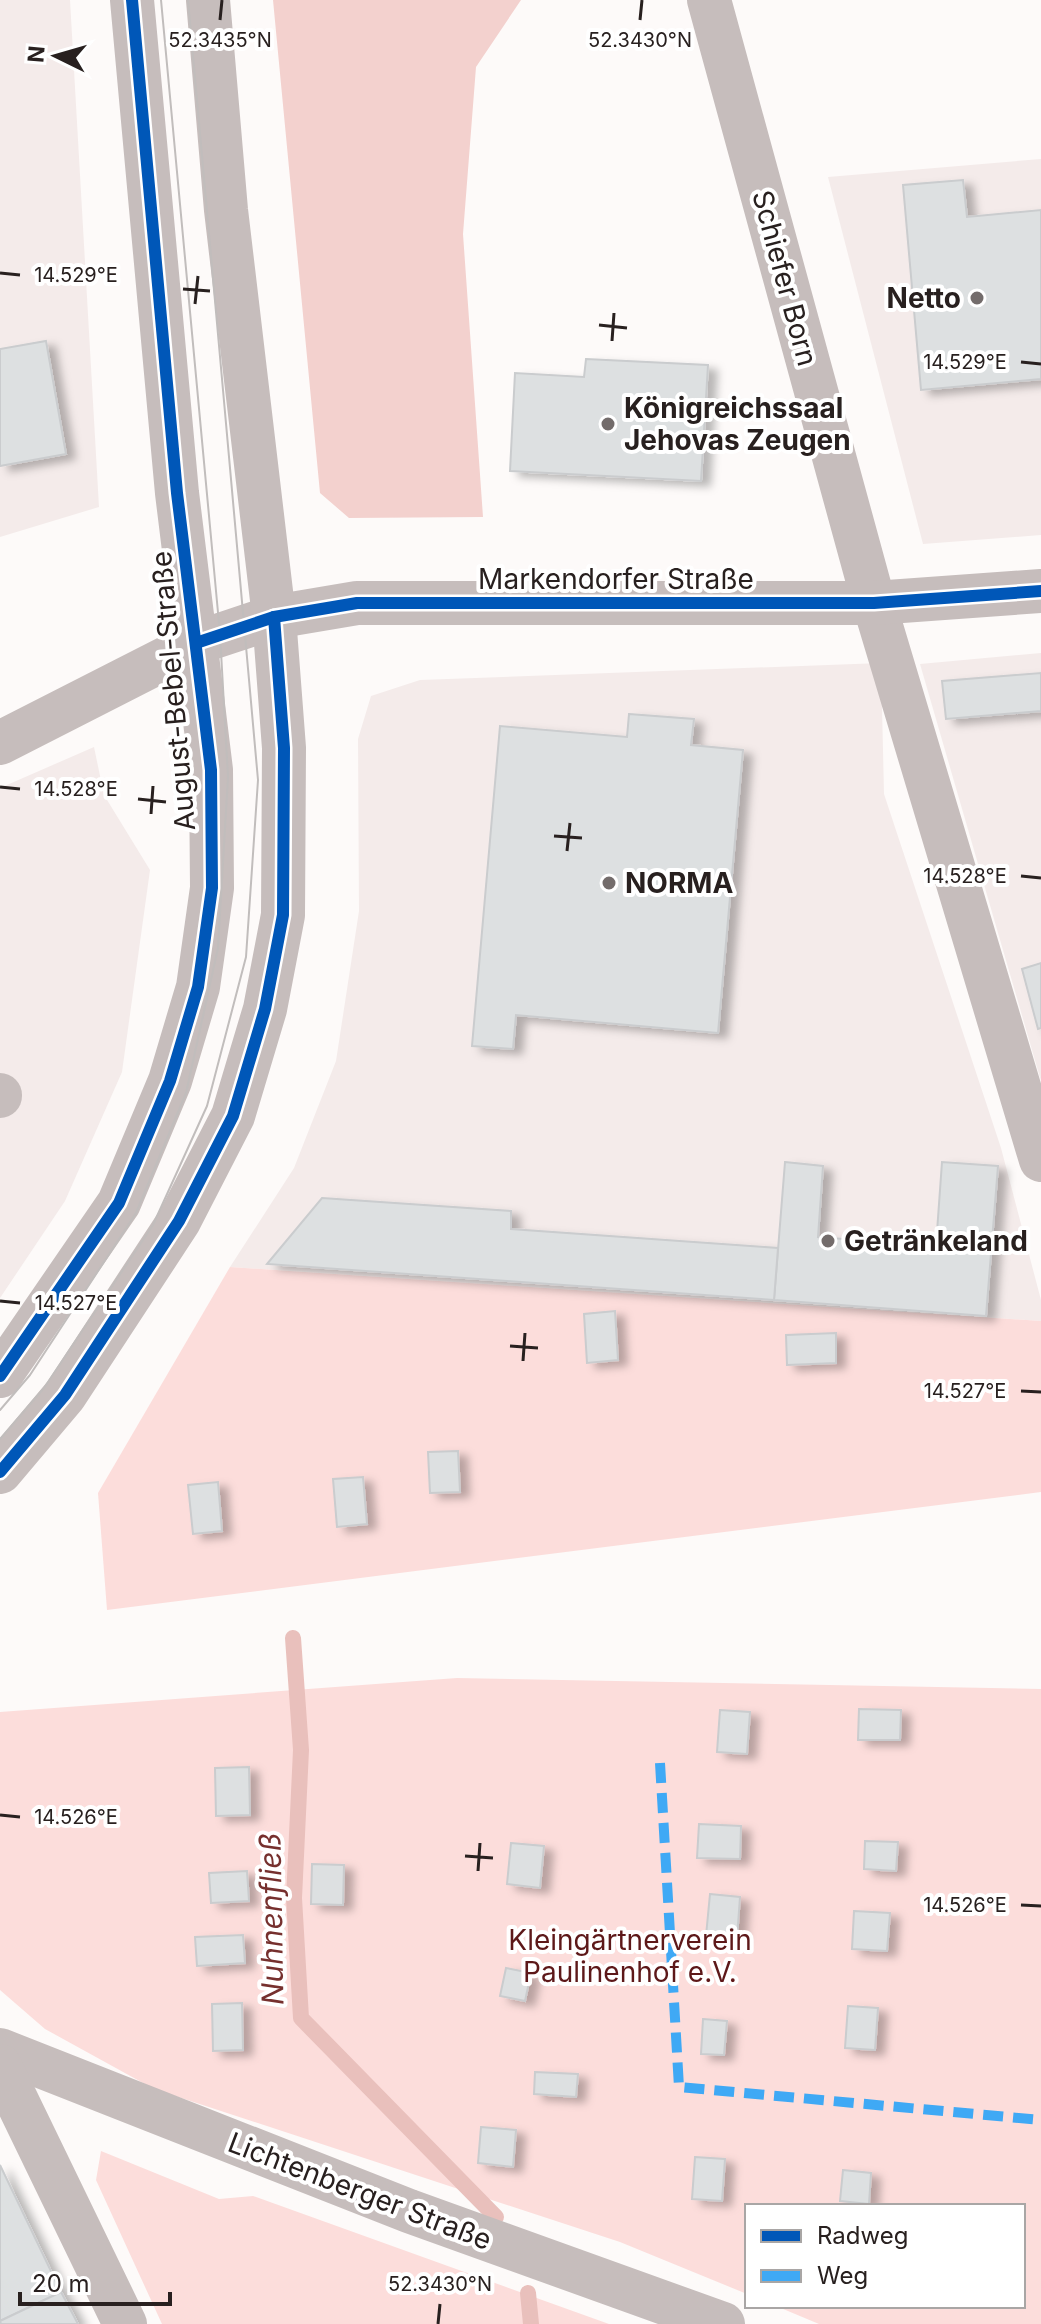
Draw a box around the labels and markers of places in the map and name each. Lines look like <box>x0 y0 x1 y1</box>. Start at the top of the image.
place label: Netto <box>887 281 961 315</box>
marker: Netto <box>968 289 986 307</box>
place label: Königreichssaal Jehovas Zeugen <box>624 391 851 457</box>
marker: Königreichssaal Jehovas Zeugen <box>599 415 617 433</box>
place label: NORMA <box>625 866 733 900</box>
marker: NORMA <box>600 874 618 892</box>
place label: Getränkeland <box>844 1224 1028 1258</box>
marker: Getränkeland <box>819 1232 837 1250</box>

